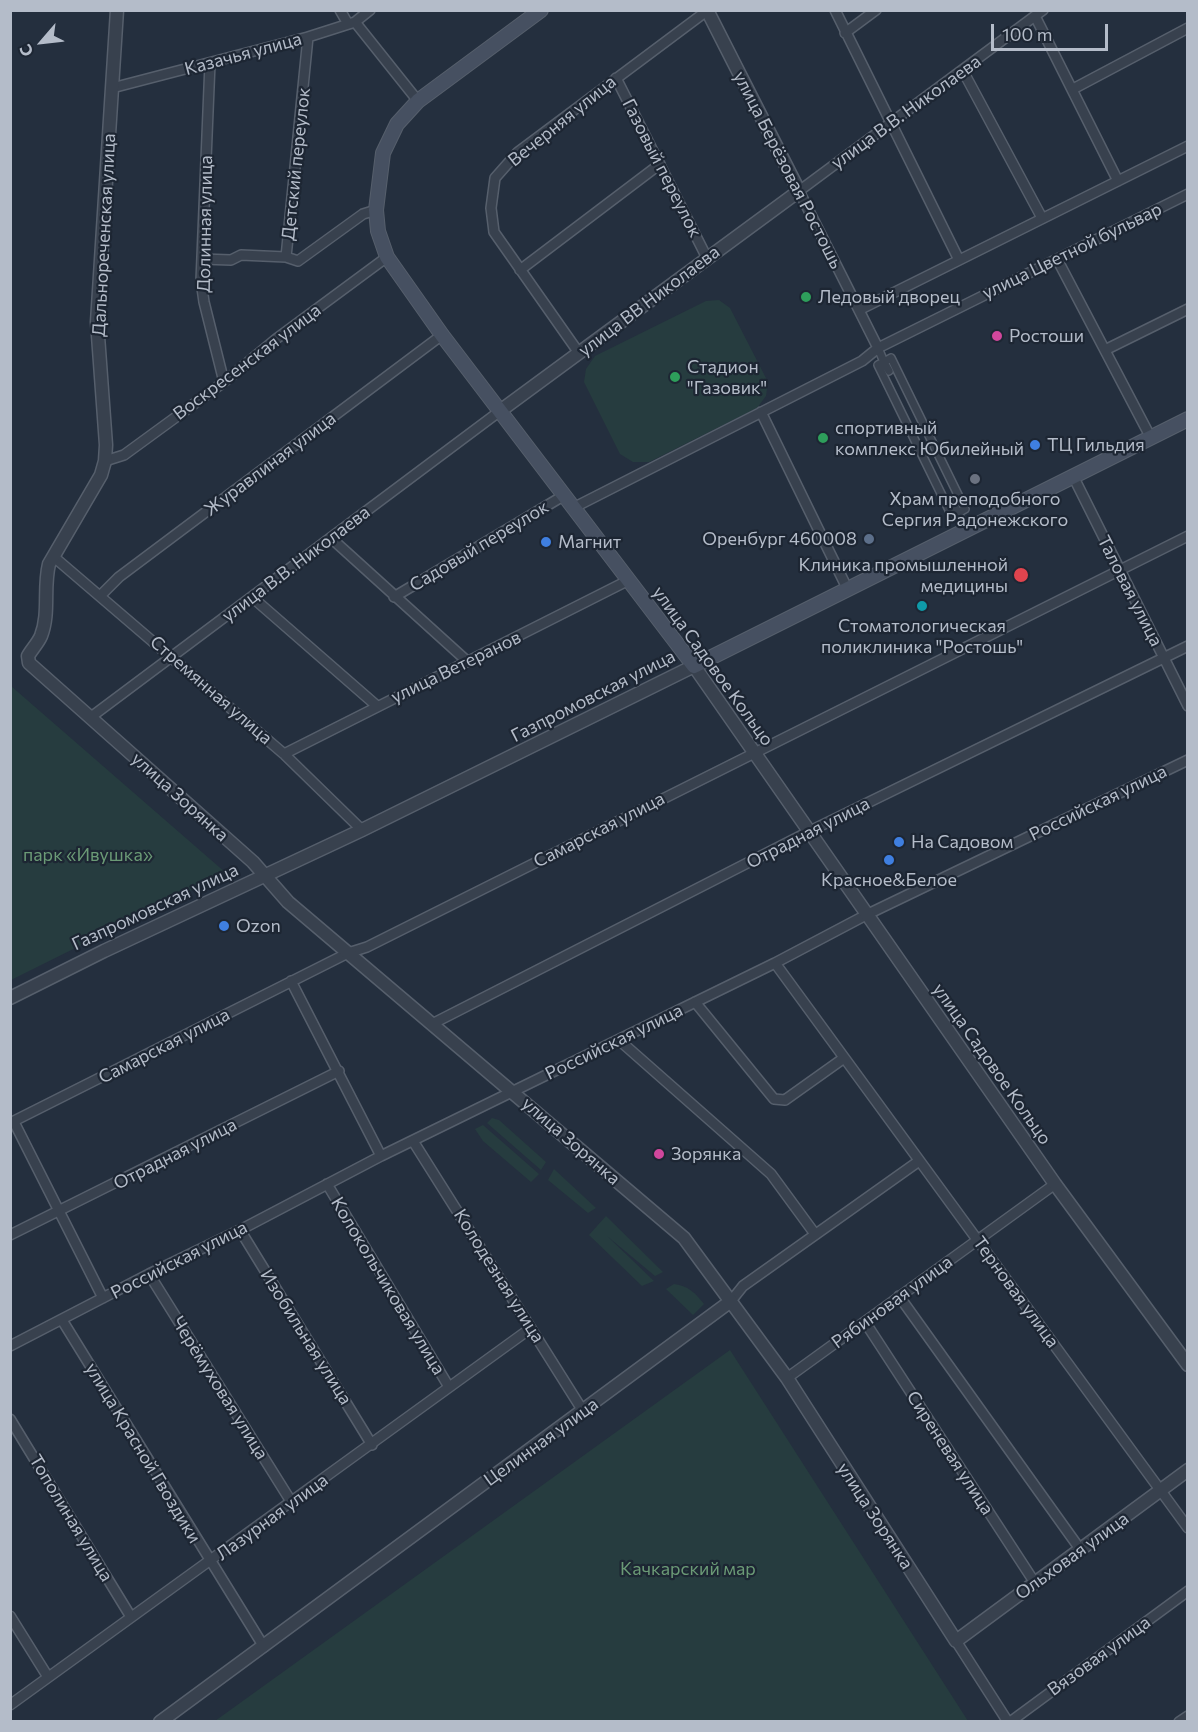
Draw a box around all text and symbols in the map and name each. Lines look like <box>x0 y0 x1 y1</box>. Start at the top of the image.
north arrow <box>12 12 72 72</box>
scale bar <box>994 12 1111 50</box>
text: 100 m <box>1002 23 1052 45</box>
street label: Казачья улица <box>182 28 304 80</box>
text: С <box>15 41 37 60</box>
street label: улица В.В. Николаева <box>827 50 985 174</box>
street label: улица Берёзовая Ростошь <box>729 68 847 272</box>
street label: Вечерняя улица <box>504 71 620 171</box>
street label: Детский переулок <box>277 86 315 242</box>
street label: Газовый переулок <box>618 95 706 241</box>
street label: Дальнореченская улица <box>88 133 120 337</box>
street label: Долинная улица <box>193 155 217 293</box>
street label: улица Цветной бульвар <box>979 198 1165 304</box>
street label: улица ВВ Николаева <box>574 241 724 361</box>
place label: Ледовый дворец <box>818 286 960 308</box>
marker: Ледовый дворец <box>799 290 813 304</box>
street label: Воскресенская улица <box>169 299 325 425</box>
place label: Ростоши <box>1009 325 1084 347</box>
marker: Ростоши <box>990 329 1004 343</box>
place label: Стадион "Газовик" <box>687 356 767 398</box>
marker: Стадион "Газовик" <box>668 370 682 384</box>
street label: Журавлиная улица <box>200 407 340 521</box>
place label: спортивный комплекс Юбилейный <box>835 417 1024 460</box>
marker: спортивный комплекс Юбилейный <box>816 431 830 445</box>
place label: ТЦ Гильдия <box>1047 434 1145 456</box>
marker: ТЦ Гильдия <box>1028 438 1042 452</box>
marker: Храм преподобного Сергия Радонежского <box>968 472 982 486</box>
place label: Храм преподобного Сергия Радонежского <box>882 488 1068 530</box>
street label: Садовый переулок <box>406 496 552 596</box>
street label: улица В.В. Николаева <box>218 501 374 627</box>
place label: Оренбург 460008 <box>702 528 857 550</box>
place label: Магнит <box>558 531 621 553</box>
marker: Оренбург 460008 <box>862 532 876 546</box>
street label: Таловая улица <box>1093 532 1167 650</box>
marker: Магнит <box>539 535 553 549</box>
place label: Клиника промышленной медицины <box>798 554 1008 596</box>
marker: Клиника промышленной медицины <box>1012 566 1030 584</box>
street label: улица Садовое Кольцо <box>648 582 778 750</box>
marker: Стоматологическая поликлиника "Ростошь" <box>915 599 929 613</box>
place label: Стоматологическая поликлиника "Ростошь" <box>821 615 1023 658</box>
street label: улица Ветеранов <box>387 626 525 708</box>
street label: Стремянная улица <box>146 631 276 749</box>
street label: Газпромовская улица <box>507 645 679 747</box>
street label: улица Зорянка <box>127 748 233 846</box>
street label: Российская улица <box>1026 760 1170 846</box>
street label: Самарская улица <box>530 788 668 872</box>
street label: Отрадная улица <box>743 793 873 873</box>
place label: На Садовом <box>911 831 1013 853</box>
marker: На Садовом <box>892 835 906 849</box>
park label: парк «Ивушка» <box>23 844 153 866</box>
marker: Красное&Белое <box>882 853 896 867</box>
street label: Газпромовская улица <box>68 859 242 955</box>
place label: Красное&Белое <box>821 869 957 891</box>
place label: Ozon <box>236 915 281 937</box>
marker: Ozon <box>217 919 231 933</box>
street label: улица Садовое Кольцо <box>928 979 1056 1149</box>
street label: Российская улица <box>542 999 686 1085</box>
street label: Самарская улица <box>95 1004 233 1088</box>
street label: улица Зорянка <box>518 1093 624 1189</box>
street label: Отрадная улица <box>110 1114 240 1194</box>
place label: Зорянка <box>671 1143 741 1165</box>
marker: Зорянка <box>652 1147 666 1161</box>
street label: Колокольчиковая улица <box>326 1193 450 1379</box>
street label: Колодезная улица <box>449 1205 549 1347</box>
street label: Российская улица <box>107 1216 251 1304</box>
street label: Терновая улица <box>968 1232 1064 1352</box>
street label: Рябиновая улица <box>827 1251 957 1353</box>
street label: Изобильная улица <box>256 1265 356 1409</box>
street label: Черёмуховая улица <box>167 1312 273 1464</box>
street label: улица Красной Гвоздики <box>80 1359 206 1547</box>
street label: Сиреневая улица <box>902 1387 998 1519</box>
street label: Целинная улица <box>480 1393 602 1491</box>
street label: Тополиная улица <box>25 1451 117 1585</box>
street label: улица Зорянка <box>832 1459 918 1573</box>
street label: Лазурная улица <box>212 1469 332 1565</box>
street label: Ольховая улица <box>1011 1508 1133 1604</box>
park label: Качкарский мар <box>620 1558 756 1580</box>
street label: Вязовая улица <box>1043 1612 1155 1700</box>

